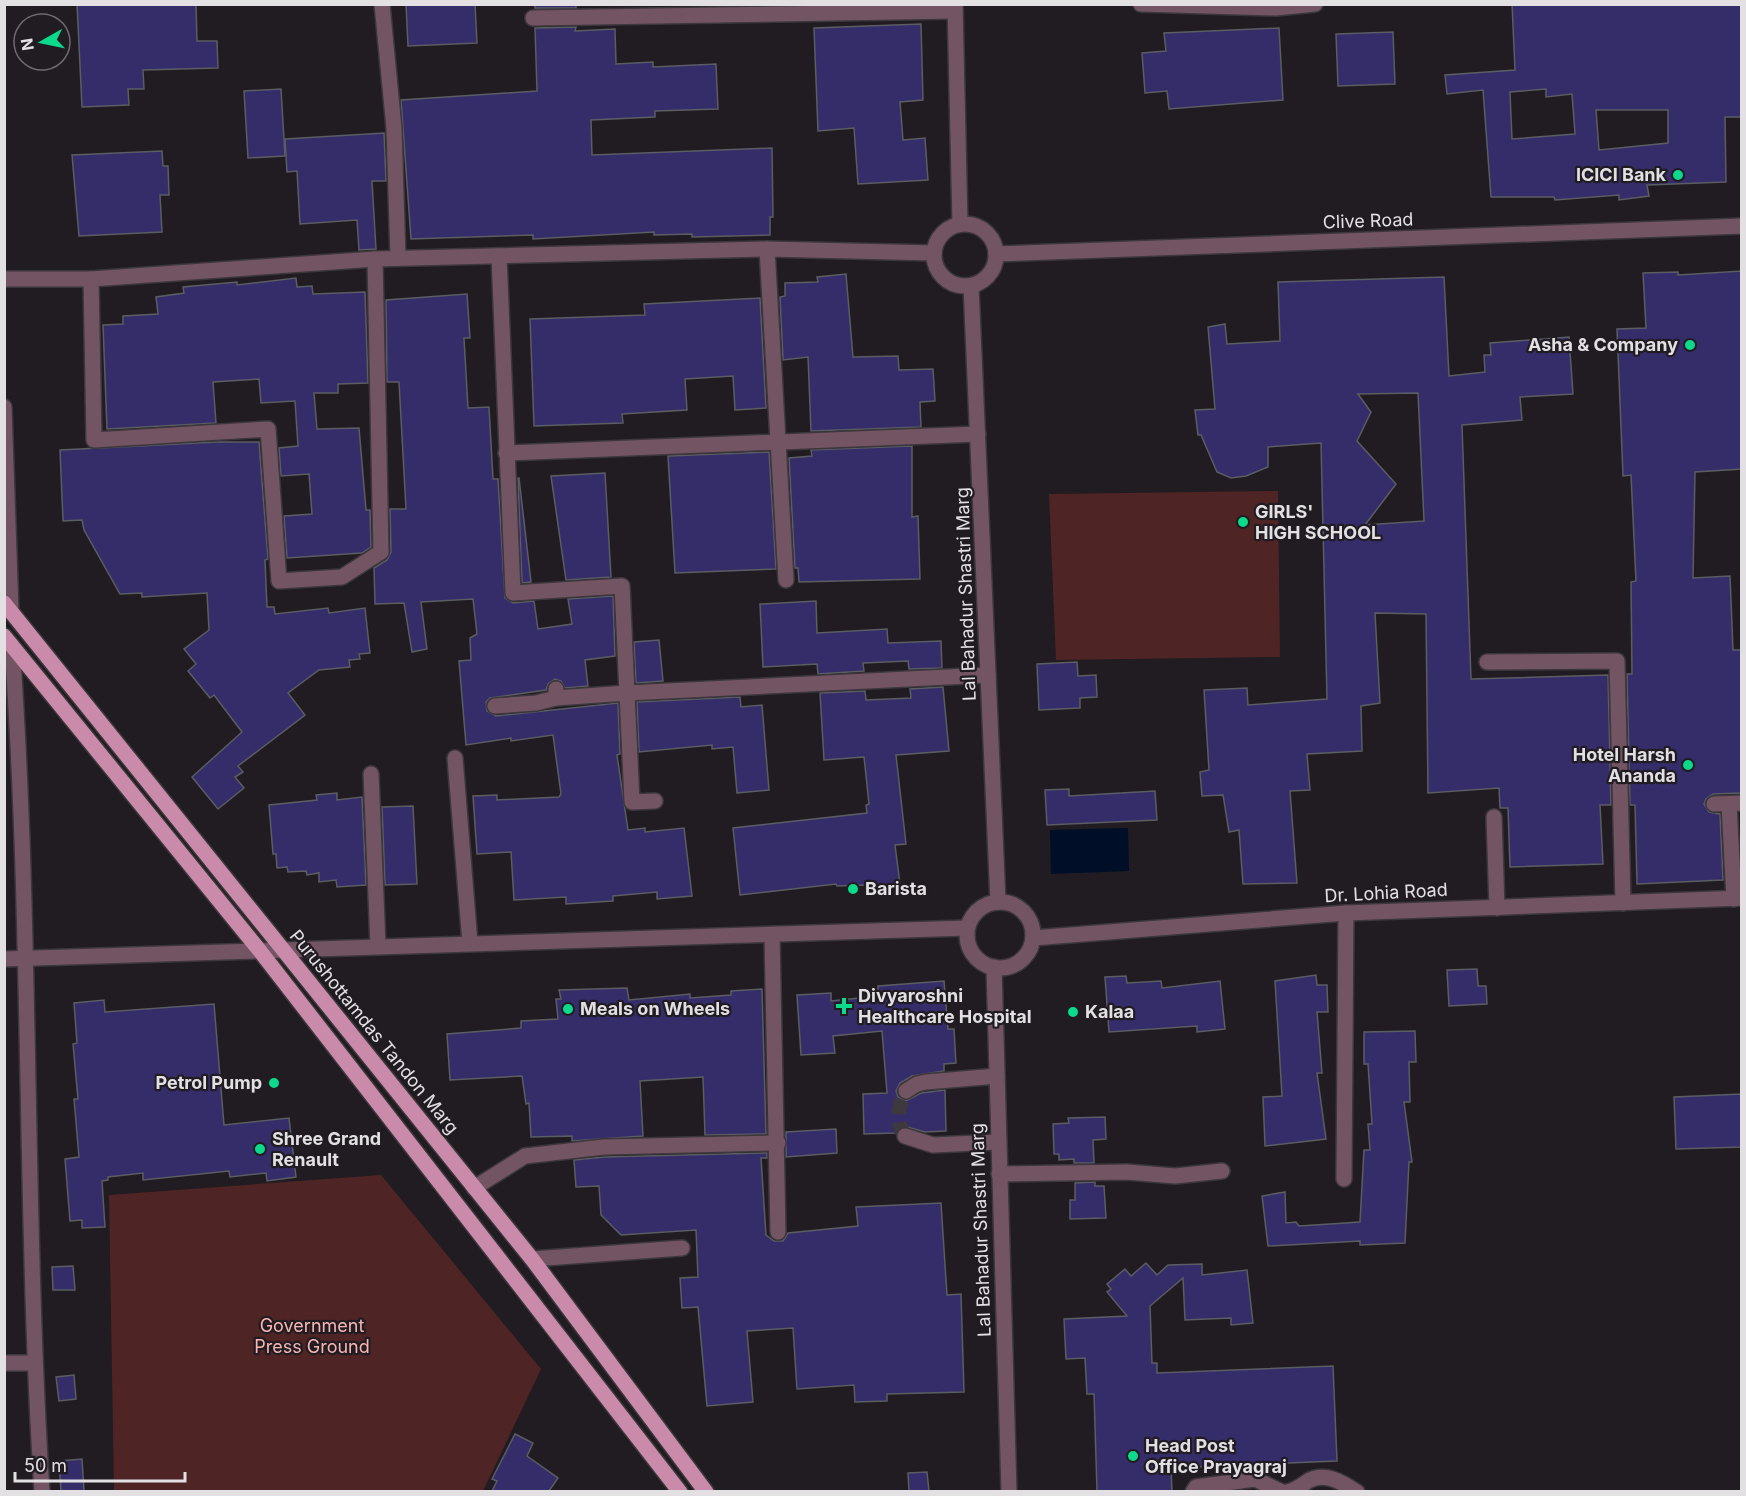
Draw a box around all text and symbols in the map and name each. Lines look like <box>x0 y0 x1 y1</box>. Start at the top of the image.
north arrow <box>12 12 72 72</box>
text: N <box>16 37 38 52</box>
place label: ICICI Bank <box>1576 164 1667 185</box>
marker: ICICI Bank <box>1671 168 1685 182</box>
street label: Clive Road <box>1322 208 1414 233</box>
place label: Asha & Company <box>1528 334 1678 355</box>
marker: Asha & Company <box>1683 338 1697 352</box>
street label: Lal Bahadur Shastri Marg <box>951 487 980 701</box>
place label: GIRLS' HIGH SCHOOL <box>1255 501 1381 543</box>
marker: GIRLS' HIGH SCHOOL <box>1236 515 1250 529</box>
place label: Hotel Harsh Ananda <box>1573 744 1676 786</box>
marker: Hotel Harsh Ananda <box>1681 758 1695 772</box>
place label: Barista <box>865 878 927 899</box>
street label: Dr. Lohia Road <box>1324 879 1448 906</box>
marker: Barista <box>846 882 860 896</box>
street label: Purushottamdas Tandon Marg <box>286 926 463 1138</box>
place label: Divyaroshni Healthcare Hospital <box>858 985 1032 1027</box>
marker: Divyaroshni Healthcare Hospital <box>835 997 853 1015</box>
place label: Meals on Wheels <box>580 998 730 1019</box>
place label: Kalaa <box>1085 1001 1134 1022</box>
marker: Meals on Wheels <box>561 1002 575 1016</box>
marker: Kalaa <box>1066 1005 1080 1019</box>
place label: Petrol Pump <box>155 1072 262 1093</box>
marker: Petrol Pump <box>267 1076 281 1090</box>
street label: Lal Bahadur Shastri Marg <box>966 1123 995 1337</box>
place label: Shree Grand Renault <box>272 1128 381 1170</box>
marker: Shree Grand Renault <box>253 1142 267 1156</box>
park label: Government Press Ground <box>254 1315 370 1357</box>
place label: Head Post Office Prayagraj <box>1145 1435 1287 1477</box>
scale bar <box>15 1445 184 1483</box>
marker: Head Post Office Prayagraj <box>1126 1449 1140 1463</box>
text: 50 m <box>24 1455 67 1476</box>

